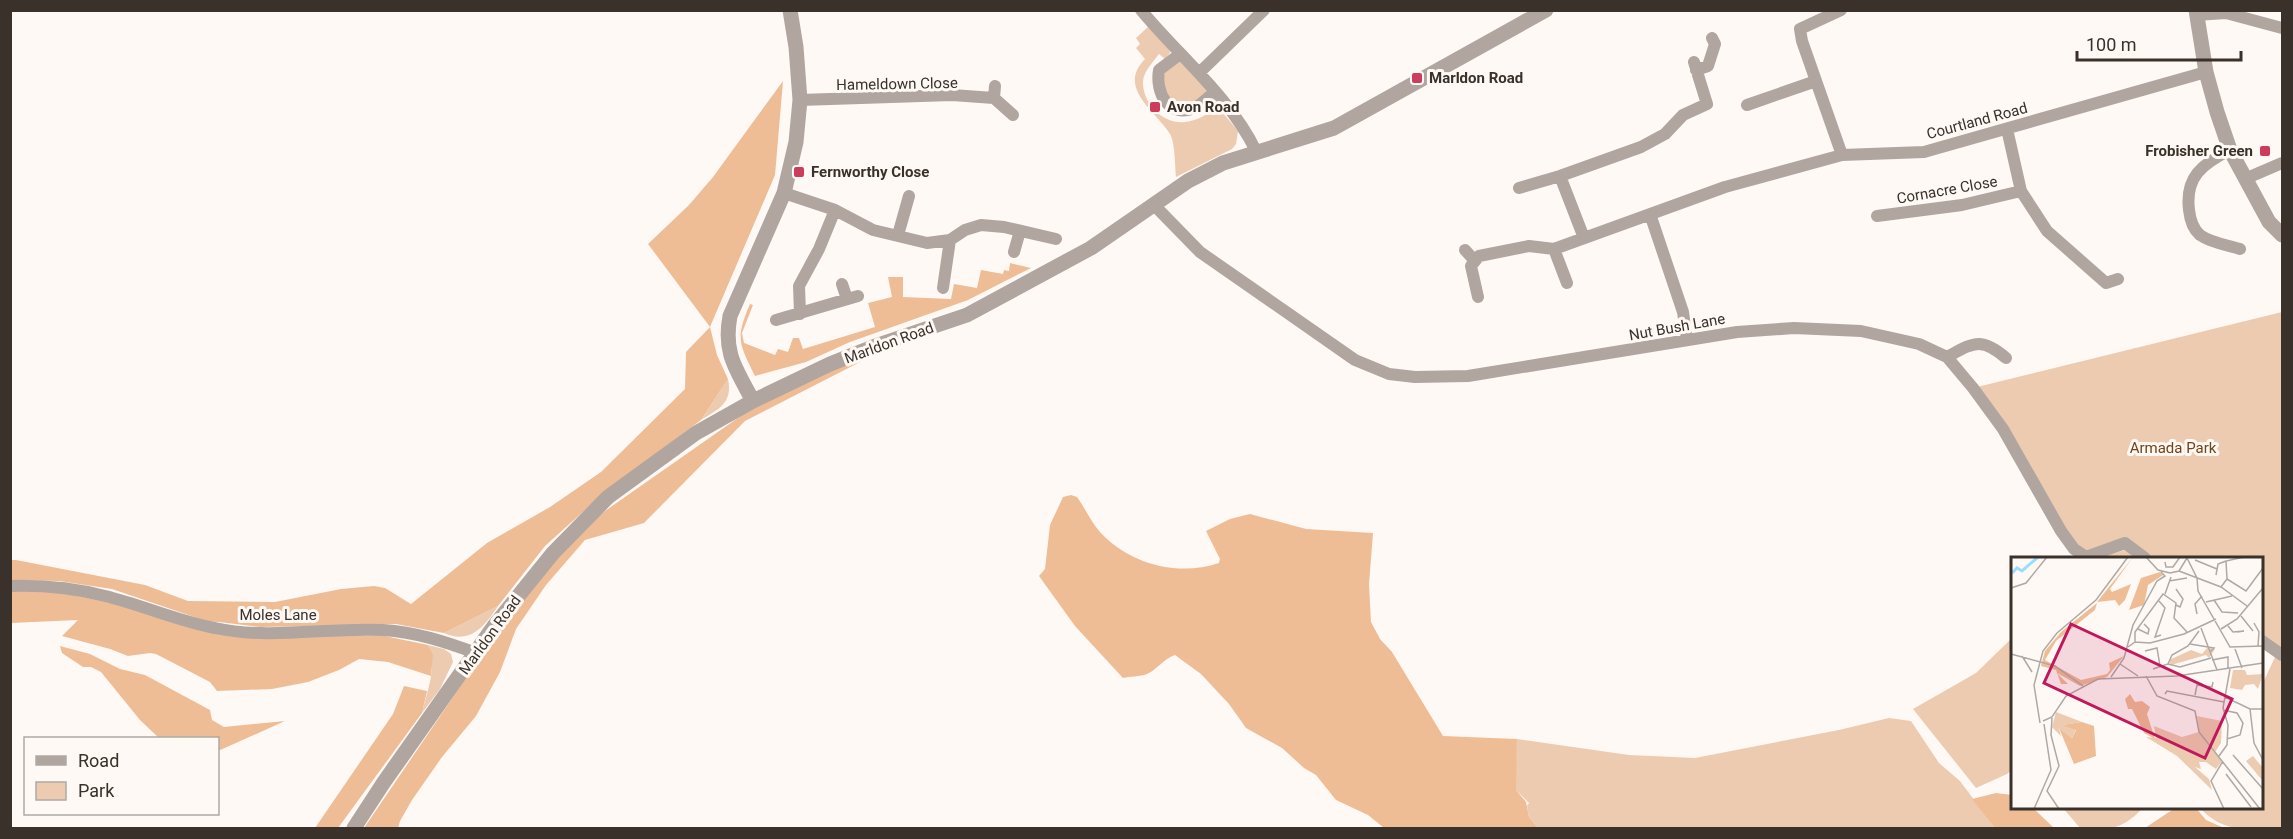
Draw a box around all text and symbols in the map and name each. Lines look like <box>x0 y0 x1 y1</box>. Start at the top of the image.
scale bar <box>2077 24 2240 62</box>
text: 100 m <box>2086 34 2137 55</box>
place label: Marldon Road <box>1429 69 1523 87</box>
marker: Marldon Road <box>1410 71 1424 85</box>
street label: Hameldown Close <box>836 74 958 94</box>
place label: Avon Road <box>1167 98 1239 116</box>
street label: Courtland Road <box>1925 99 2029 143</box>
marker: Avon Road <box>1148 100 1162 114</box>
place label: Frobisher Green <box>2145 142 2253 160</box>
marker: Frobisher Green <box>2258 144 2272 158</box>
place label: Fernworthy Close <box>811 163 929 181</box>
marker: Fernworthy Close <box>792 165 806 179</box>
street label: Cornacre Close <box>1895 172 1999 208</box>
street label: Nut Bush Lane <box>1627 310 1727 344</box>
street label: Marldon Road <box>842 319 936 367</box>
park label: Armada Park <box>2130 439 2217 457</box>
inset map <box>2011 557 2263 809</box>
street label: Marldon Road <box>455 592 525 678</box>
street label: Moles Lane <box>239 606 317 624</box>
legend <box>24 737 219 815</box>
text: Road <box>78 750 119 771</box>
text: Park <box>78 780 115 801</box>

